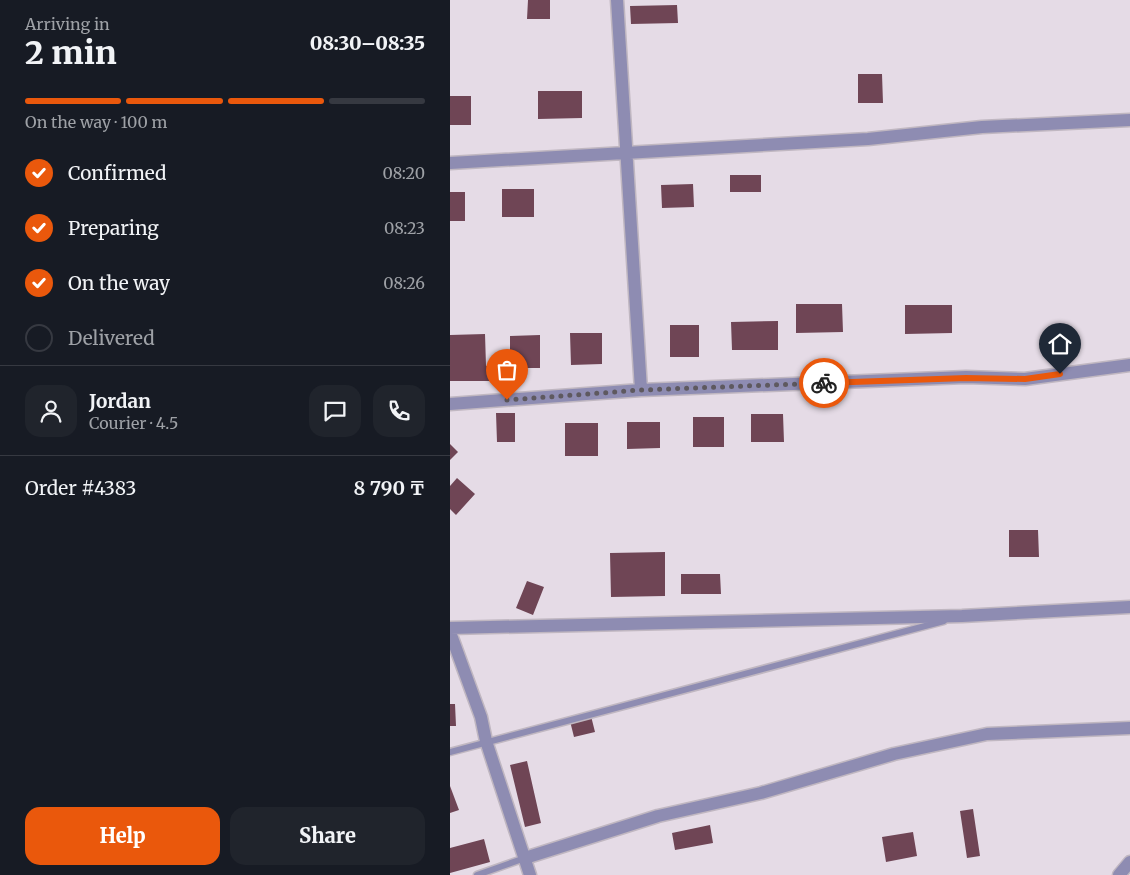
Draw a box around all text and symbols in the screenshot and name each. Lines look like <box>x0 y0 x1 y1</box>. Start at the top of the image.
text: Arriving in <box>25 14 110 34</box>
text: 08:30–08:35 <box>310 31 425 55</box>
text: 2 min <box>25 33 117 73</box>
text: On the way · 100 m <box>25 112 167 132</box>
icon: check <box>25 159 53 187</box>
text: Confirmed <box>68 161 166 185</box>
text: 08:20 <box>383 163 425 183</box>
icon: check <box>25 214 53 242</box>
text: Preparing <box>68 216 159 240</box>
text: 08:23 <box>384 218 425 238</box>
icon: check <box>25 269 53 297</box>
text: On the way <box>68 271 170 295</box>
text: 08:26 <box>383 273 425 293</box>
pin <box>1039 323 1081 374</box>
text: Delivered <box>68 326 155 350</box>
icon: home <box>1046 330 1074 358</box>
pin <box>486 349 528 400</box>
icon: bag <box>493 356 521 384</box>
courier <box>799 358 849 408</box>
icon: bike <box>810 369 838 397</box>
button: person <box>25 385 77 437</box>
button: chat <box>309 385 361 437</box>
button: phone <box>373 385 425 437</box>
text: Jordan <box>89 389 151 413</box>
text: Courier · 4.5 <box>89 413 178 433</box>
text: Order #4383 <box>25 476 136 500</box>
text: 8 790 ₸ <box>353 476 425 500</box>
button: Help <box>25 807 220 865</box>
button: Share <box>230 807 425 865</box>

